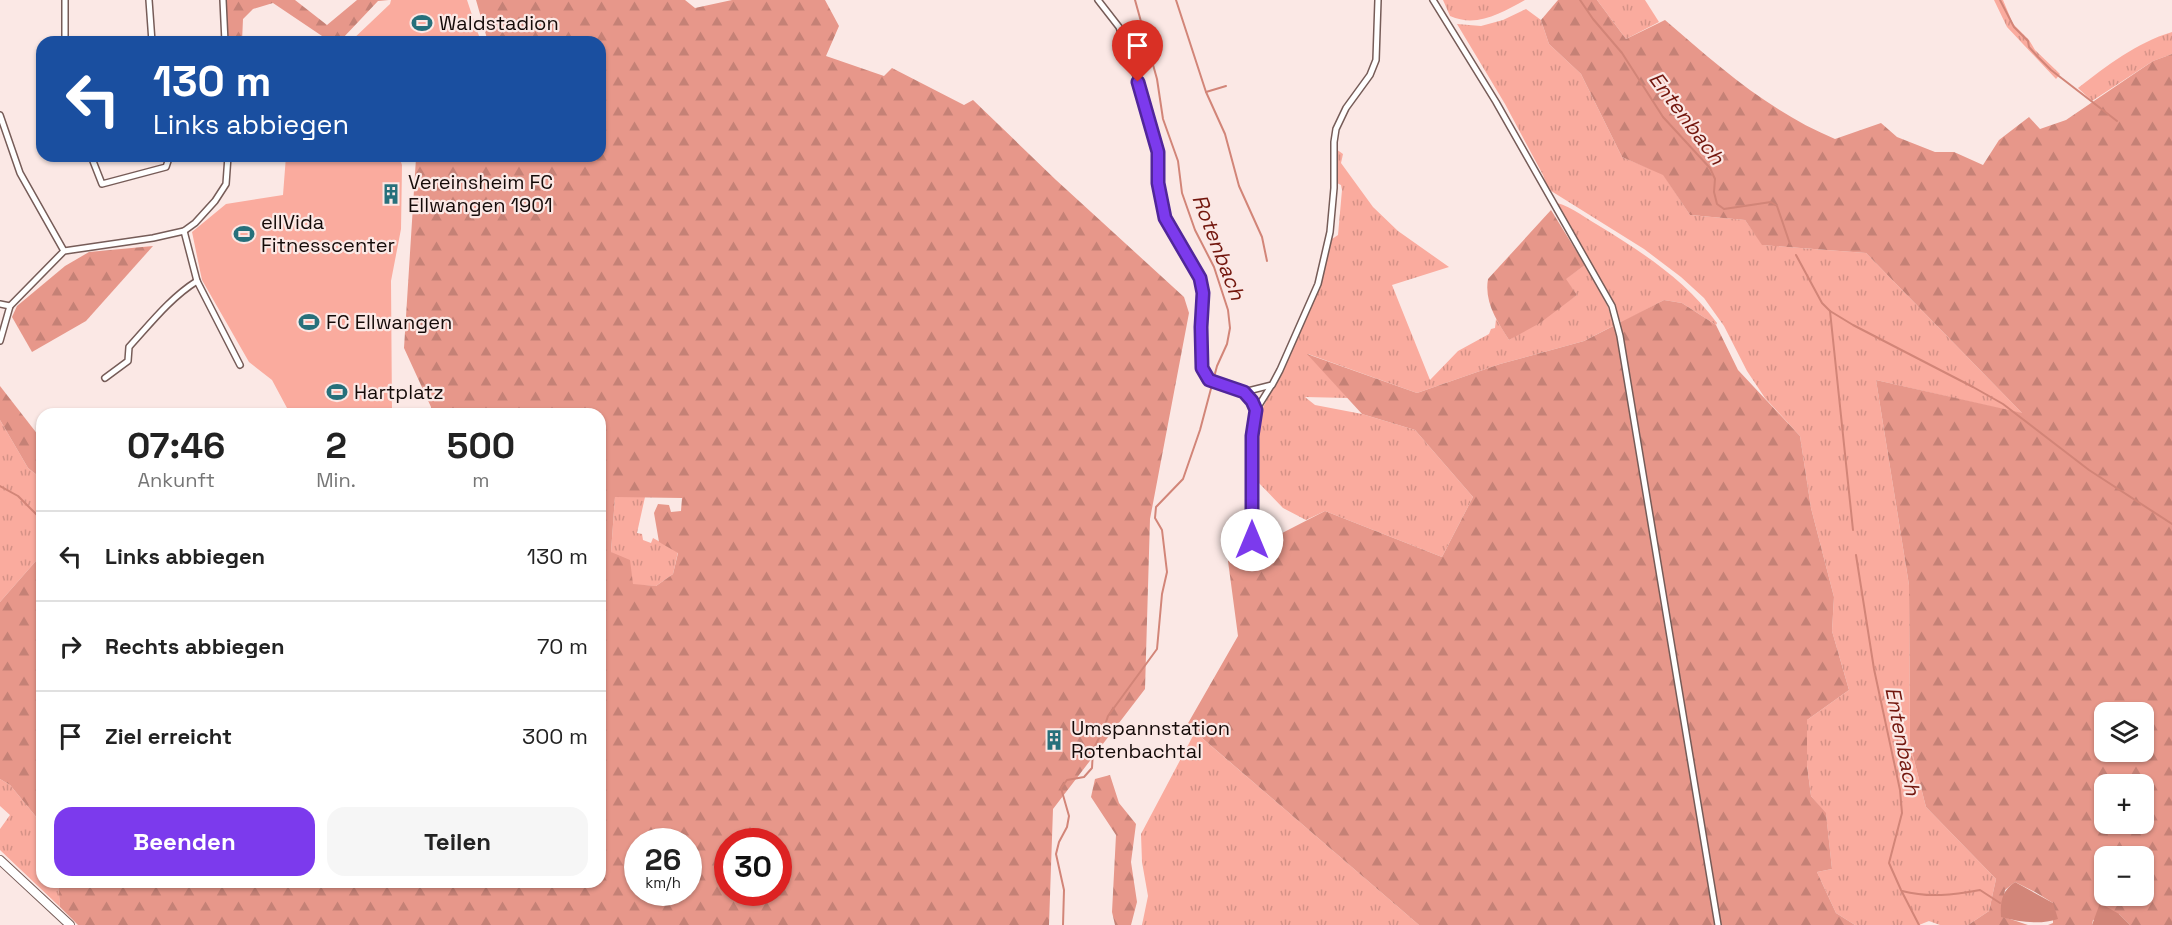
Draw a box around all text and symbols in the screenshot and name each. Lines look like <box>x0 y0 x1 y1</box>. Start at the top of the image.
place label: Waldstadion <box>439 10 559 36</box>
sports icon: Waldstadion <box>410 11 434 35</box>
pin <box>1112 20 1163 82</box>
icon: arrive <box>1121 29 1154 62</box>
text: 130 m <box>153 55 271 108</box>
icon: left <box>54 60 132 138</box>
water label: Entenbach <box>1643 66 1731 171</box>
text: Links abbiegen <box>153 107 349 142</box>
place label: Vereinsheim FC Ellwangen 1901 <box>408 169 553 218</box>
building icon: Vereinsheim FC Ellwangen 1901 <box>379 182 403 206</box>
water label: Rotenbach <box>1186 190 1252 305</box>
place label: ellVida Fitnesscenter <box>261 209 395 258</box>
sports icon: ellVida Fitnesscenter <box>232 222 256 246</box>
place label: FC Ellwangen <box>326 309 452 335</box>
sports icon: FC Ellwangen <box>297 310 321 334</box>
place label: Hartplatz <box>354 379 444 405</box>
sports icon: Hartplatz <box>325 380 349 404</box>
text: 07:46 <box>127 423 225 469</box>
text: 2 <box>325 423 347 469</box>
text: 500 <box>447 423 515 469</box>
text: Ankunft <box>137 467 215 493</box>
text: Min. <box>316 467 356 493</box>
text: m <box>472 467 490 493</box>
position arrow <box>1220 508 1284 572</box>
icon: left <box>54 540 87 573</box>
text: Links abbiegen <box>105 542 265 570</box>
text: 130 m <box>527 542 588 570</box>
icon: right <box>54 630 87 663</box>
text: Rechts abbiegen <box>105 632 285 660</box>
text: 70 m <box>537 632 588 660</box>
water label: Entenbach <box>1879 685 1927 799</box>
map controls <box>2094 702 2154 906</box>
button: layers <box>2094 702 2154 762</box>
place label: Umspannstation Rotenbachtal <box>1071 715 1230 764</box>
icon: arrive <box>54 720 87 753</box>
text: Ziel erreicht <box>105 722 232 750</box>
text: 300 m <box>522 722 588 750</box>
building icon: Umspannstation Rotenbachtal <box>1042 728 1066 752</box>
button: + <box>2094 774 2154 834</box>
button: Beenden <box>54 807 315 876</box>
button: Teilen <box>327 807 588 876</box>
speed limit sign: 30 <box>714 828 792 906</box>
text: 26 <box>645 840 681 879</box>
button: − <box>2094 846 2154 906</box>
text: km/h <box>645 873 681 892</box>

